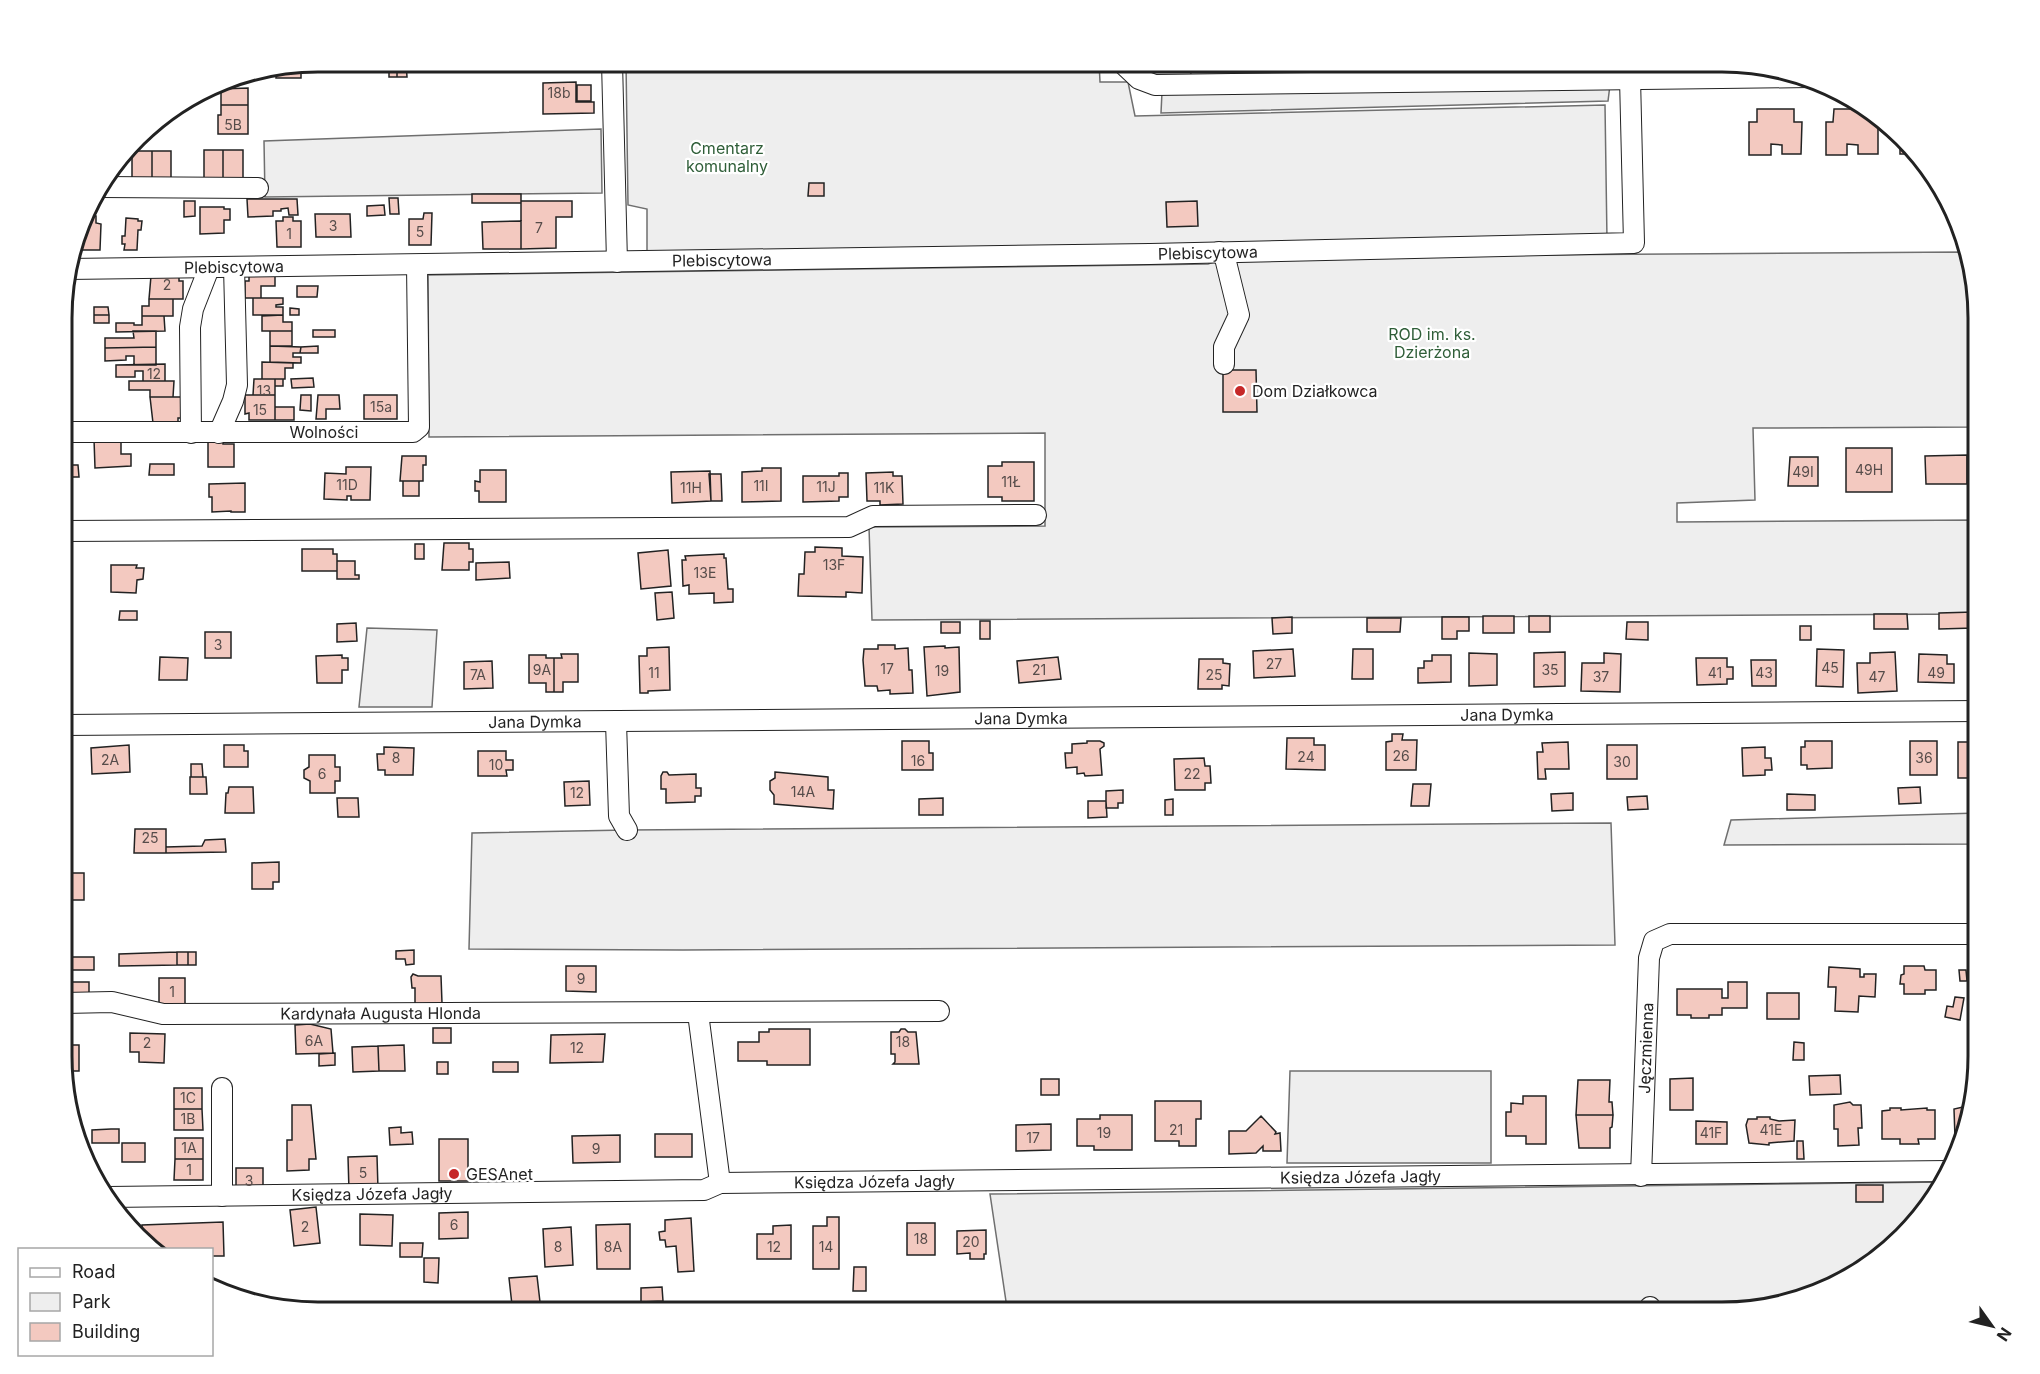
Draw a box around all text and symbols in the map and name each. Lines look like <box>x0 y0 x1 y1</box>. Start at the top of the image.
house number: 18b <box>548 84 570 101</box>
house number: 5B <box>224 116 242 133</box>
park label: Cmentarz komunalny <box>686 138 768 176</box>
house number: 3 <box>329 217 337 234</box>
house number: 7 <box>535 219 543 236</box>
house number: 5 <box>416 223 424 240</box>
house number: 1 <box>286 225 292 242</box>
street label: Plebiscytowa <box>1158 242 1258 264</box>
street label: Plebiscytowa <box>672 249 772 271</box>
street label: Plebiscytowa <box>184 256 284 277</box>
house number: 2 <box>163 276 171 293</box>
park label: ROD im. ks. Dzierżona <box>1388 324 1476 362</box>
house number: 12 <box>147 365 161 382</box>
place label: Dom Działkowca <box>1252 381 1378 401</box>
house number: 13 <box>257 382 271 399</box>
marker: Dom Działkowca <box>1233 384 1247 398</box>
house number: 15a <box>370 398 392 415</box>
house number: 15 <box>253 401 267 418</box>
street label: Wolności <box>290 422 358 442</box>
house number: 49H <box>1855 461 1883 478</box>
house number: 49I <box>1792 463 1814 480</box>
house number: 11Ł <box>1001 473 1021 490</box>
house number: 11D <box>336 476 358 493</box>
house number: 11I <box>753 477 769 494</box>
house number: 11J <box>816 478 836 495</box>
house number: 11H <box>680 479 702 496</box>
house number: 11K <box>874 479 895 496</box>
house number: 13F <box>823 556 845 573</box>
house number: 13E <box>694 564 716 581</box>
house number: 3 <box>214 636 222 653</box>
house number: 27 <box>1266 655 1282 672</box>
house number: 45 <box>1821 659 1839 676</box>
house number: 17 <box>880 660 894 677</box>
house number: 9A <box>533 661 552 678</box>
house number: 21 <box>1032 661 1046 678</box>
house number: 35 <box>1541 661 1559 678</box>
house number: 19 <box>935 662 949 679</box>
house number: 11 <box>648 664 660 681</box>
house number: 41 <box>1708 664 1722 681</box>
house number: 43 <box>1755 664 1773 681</box>
house number: 49 <box>1927 664 1945 681</box>
house number: 7A <box>470 666 486 683</box>
house number: 25 <box>1205 666 1223 683</box>
house number: 37 <box>1593 668 1609 685</box>
house number: 47 <box>1869 668 1886 685</box>
street label: Jana Dymka <box>1460 704 1554 725</box>
street label: Jana Dymka <box>974 708 1068 728</box>
street label: Jana Dymka <box>488 711 582 732</box>
house number: 26 <box>1392 747 1410 764</box>
house number: 24 <box>1297 748 1315 765</box>
house number: 8 <box>392 749 400 766</box>
house number: 36 <box>1915 749 1933 766</box>
house number: 2A <box>101 751 119 768</box>
house number: 16 <box>911 752 925 769</box>
house number: 30 <box>1613 753 1631 770</box>
house number: 10 <box>489 756 503 773</box>
house number: 6 <box>318 765 326 782</box>
house number: 22 <box>1183 765 1201 782</box>
house number: 14A <box>791 783 816 800</box>
house number: 12 <box>570 784 584 801</box>
house number: 25 <box>141 829 159 846</box>
house number: 9 <box>577 970 585 987</box>
house number: 1 <box>169 983 175 1000</box>
street label: Jęczmienna <box>1634 1002 1657 1094</box>
street label: Kardynała Augusta Hlonda <box>280 1003 481 1024</box>
house number: 6A <box>305 1032 324 1049</box>
house number: 18 <box>896 1033 910 1050</box>
house number: 2 <box>143 1034 151 1051</box>
house number: 12 <box>570 1039 584 1056</box>
house number: 1C <box>180 1089 196 1106</box>
house number: 1B <box>181 1110 195 1127</box>
house number: 21 <box>1169 1121 1183 1138</box>
house number: 41E <box>1760 1121 1782 1138</box>
house number: 19 <box>1097 1124 1111 1141</box>
house number: 41F <box>1700 1124 1722 1141</box>
house number: 17 <box>1026 1129 1040 1146</box>
house number: 1A <box>181 1139 197 1156</box>
house number: 9 <box>592 1140 600 1157</box>
house number: 1 <box>186 1161 192 1178</box>
house number: 5 <box>359 1164 367 1181</box>
place label: GESAnet <box>466 1164 533 1184</box>
street label: Księdza Józefa Jagły <box>1280 1166 1441 1188</box>
marker: GESAnet <box>447 1167 461 1181</box>
street label: Księdza Józefa Jagły <box>794 1171 955 1192</box>
house number: 3 <box>245 1172 253 1189</box>
street label: Księdza Józefa Jagły <box>291 1183 453 1205</box>
house number: 6 <box>450 1216 458 1233</box>
house number: 2 <box>301 1218 309 1235</box>
house number: 18 <box>914 1230 928 1247</box>
house number: 20 <box>962 1233 980 1250</box>
house number: 8 <box>554 1238 562 1255</box>
house number: 8A <box>604 1238 622 1255</box>
house number: 12 <box>767 1238 781 1255</box>
house number: 14 <box>819 1238 833 1255</box>
legend <box>18 1248 213 1356</box>
text: Road <box>72 1261 115 1282</box>
text: Park <box>72 1291 111 1312</box>
north arrow <box>1962 1296 2022 1356</box>
text: Building <box>72 1321 140 1342</box>
text: N <box>1993 1324 2016 1345</box>

